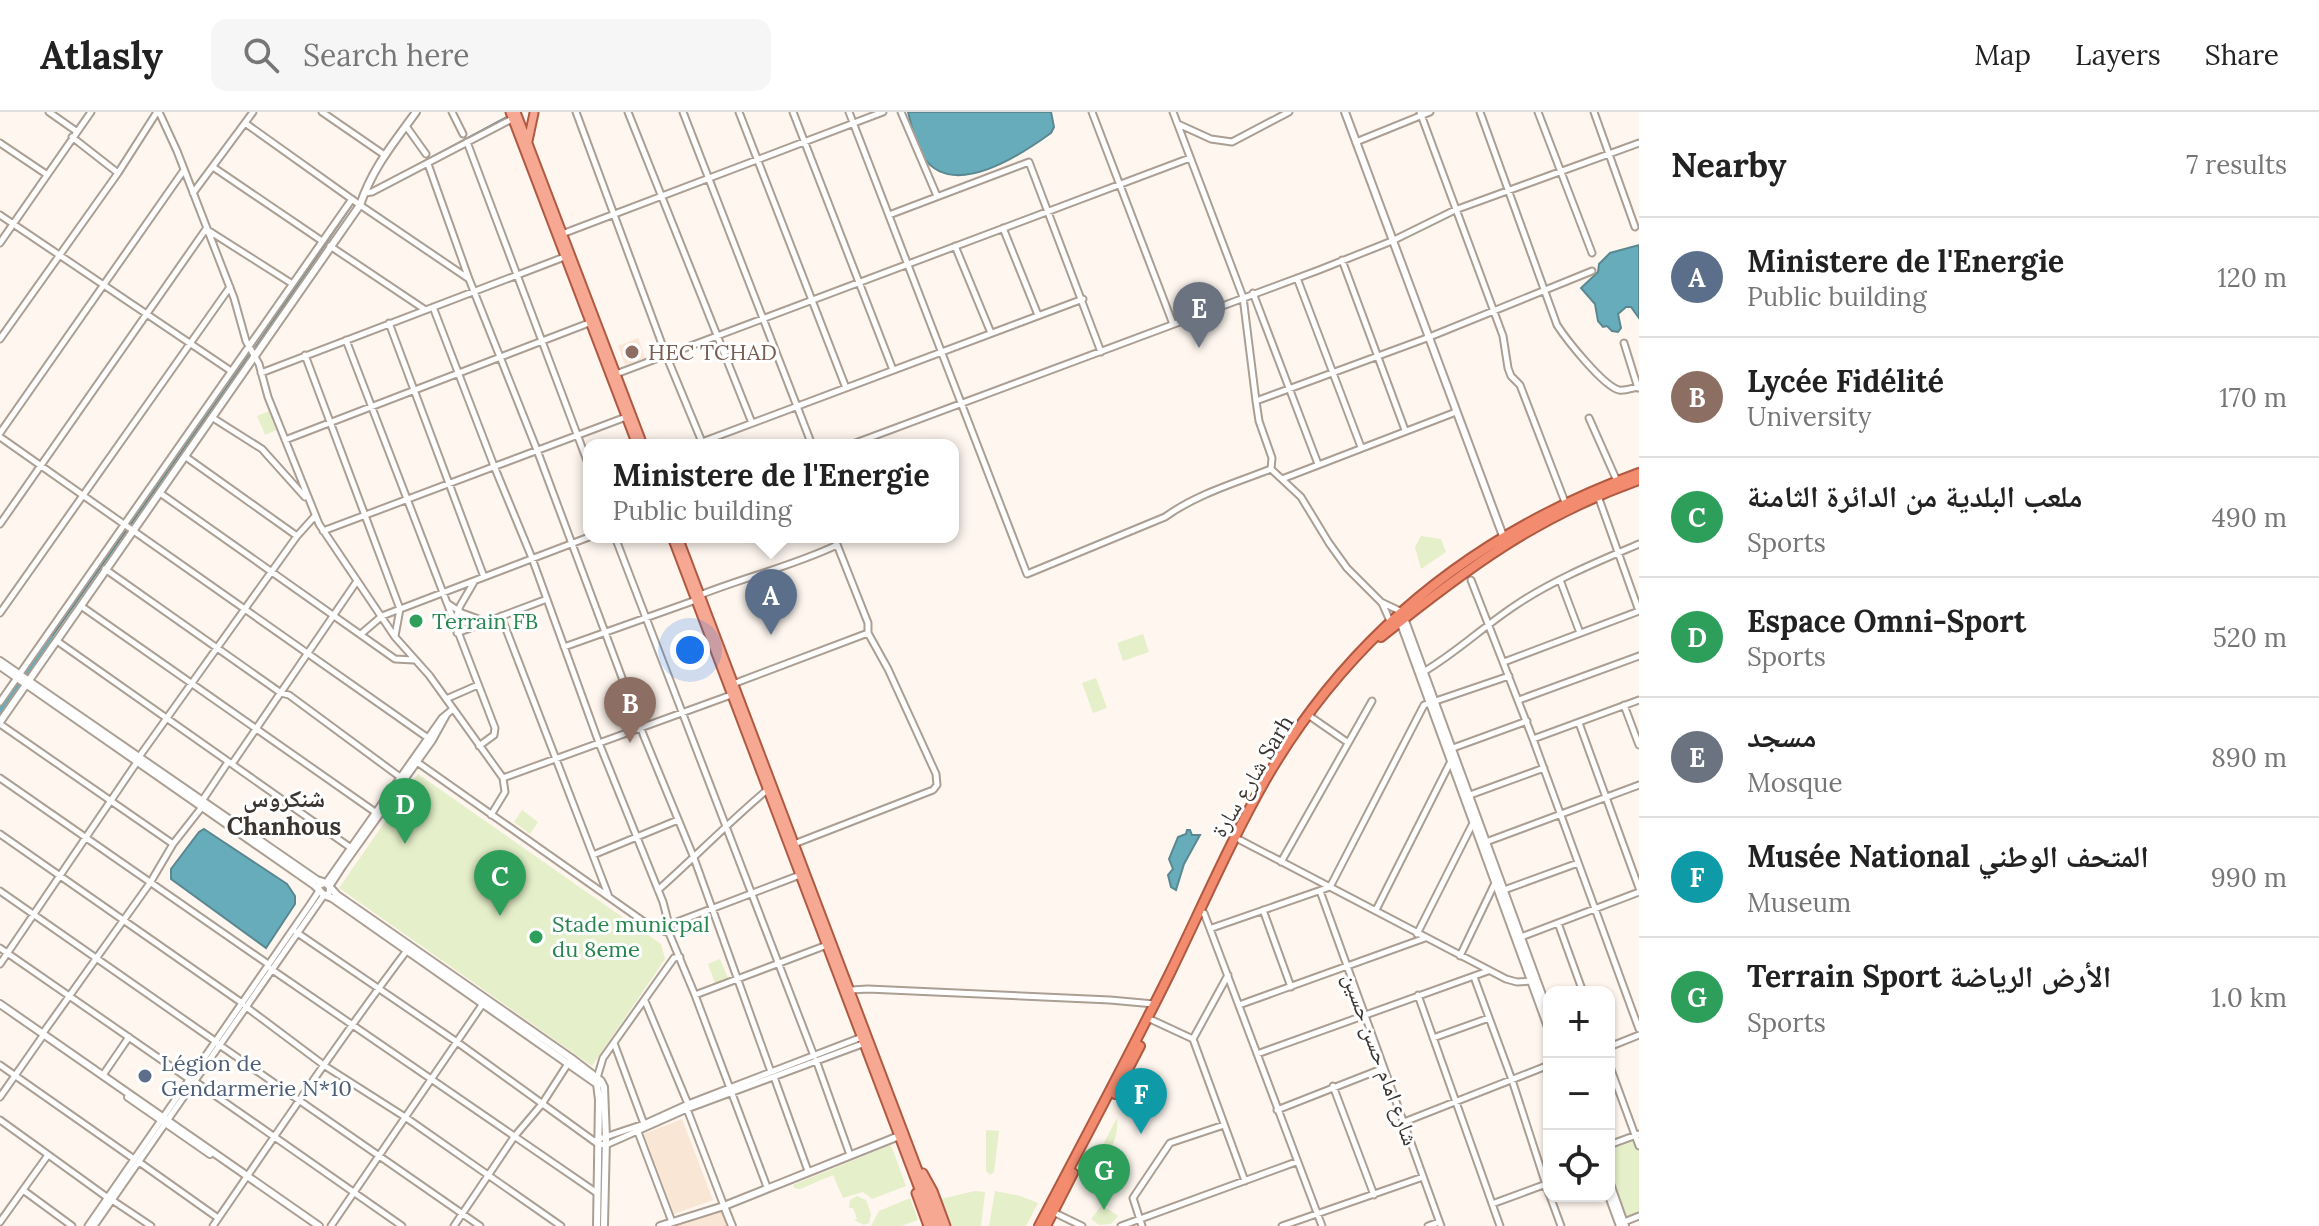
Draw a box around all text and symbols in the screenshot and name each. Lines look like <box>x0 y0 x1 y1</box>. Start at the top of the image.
search box <box>211 19 771 91</box>
text: Atlasly <box>40 31 163 79</box>
icon: search <box>239 33 283 77</box>
text: Search here <box>303 36 470 74</box>
text: Map <box>1974 37 2031 73</box>
text: Layers <box>2075 37 2161 73</box>
text: Share <box>2205 37 2279 73</box>
text: Nearby <box>1671 143 1787 186</box>
text: 7 results <box>2186 148 2287 181</box>
text: Ministere de l'Energie <box>1747 242 2064 280</box>
text: A <box>1688 261 1706 294</box>
text: 120 m <box>2217 261 2287 294</box>
text: Public building <box>1747 280 1927 313</box>
pin: E <box>1173 282 1225 348</box>
place label: HEC TCHAD <box>648 338 777 366</box>
marker: HEC TCHAD <box>623 343 641 361</box>
text: Lycée Fidélité <box>1747 362 1944 400</box>
text: B <box>1688 381 1706 414</box>
text: 170 m <box>2219 381 2287 414</box>
text: University <box>1747 400 1872 433</box>
popup <box>583 439 959 543</box>
text: Ministere de l'Energie <box>612 456 930 494</box>
text: ملعب البلدية من الدائرة الثامنة <box>1747 477 2083 515</box>
text: Public building <box>612 494 792 527</box>
text: C <box>1688 501 1706 534</box>
text: 490 m <box>2212 501 2287 534</box>
text: Sports <box>1747 526 1826 559</box>
pin: A <box>745 569 797 635</box>
text: Espace Omni-Sport <box>1747 602 2026 640</box>
place label: Terrain FB <box>432 607 538 635</box>
marker: Terrain FB <box>407 612 425 630</box>
text: D <box>1687 621 1707 654</box>
text: 520 m <box>2213 621 2287 654</box>
your location <box>670 630 710 670</box>
text: Sports <box>1747 640 1826 673</box>
pin: B <box>604 677 656 743</box>
street label: شارع سارة Sarh <box>1205 710 1299 842</box>
text: مسجد <box>1747 717 1816 755</box>
text: E <box>1689 741 1705 774</box>
text: 890 m <box>2211 741 2287 774</box>
text: Mosque <box>1747 766 1843 799</box>
pin: D <box>379 778 431 844</box>
district label: شنكروس Chanhous <box>227 783 341 842</box>
text: Musée National المتحف الوطني <box>1747 837 2149 875</box>
pin: C <box>474 850 526 916</box>
text: F <box>1690 861 1704 894</box>
text: 990 m <box>2211 861 2287 894</box>
text: Museum <box>1747 886 1851 919</box>
place label: Stade municpal du 8eme <box>552 910 710 963</box>
marker: Stade municpal du 8eme <box>527 928 545 946</box>
text: Terrain Sport الأرض الرياضة <box>1747 957 2111 995</box>
street label: شارع امام حسن حسين <box>1336 969 1425 1149</box>
text: G <box>1687 981 1707 1014</box>
text: 1.0 km <box>2211 981 2287 1014</box>
map controls <box>1543 986 1615 1202</box>
button: + <box>1543 986 1615 1058</box>
text: Sports <box>1747 1006 1826 1039</box>
place label: Légion de Gendarmerie N*10 <box>161 1049 352 1102</box>
button: − <box>1543 1058 1615 1130</box>
marker: Légion de Gendarmerie N*10 <box>136 1067 154 1085</box>
pin: F <box>1115 1068 1167 1134</box>
button: locate <box>1543 1130 1615 1202</box>
pin: G <box>1078 1144 1130 1210</box>

